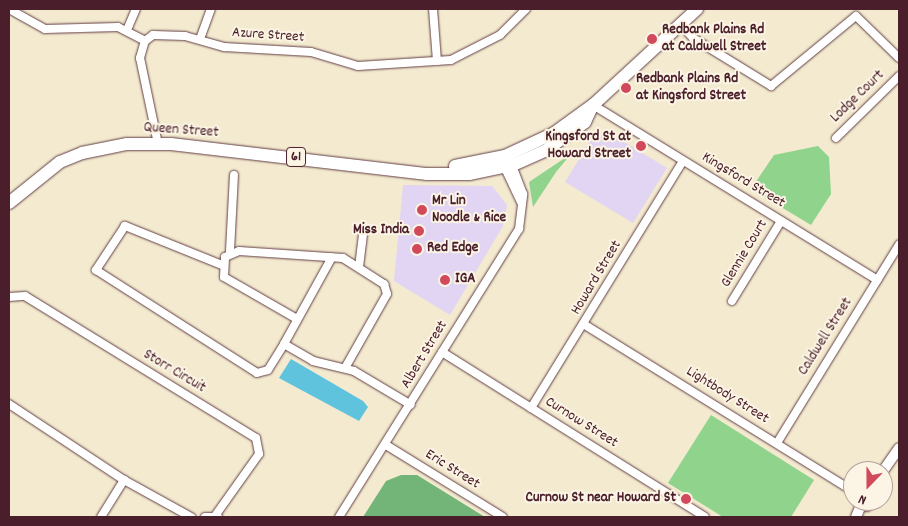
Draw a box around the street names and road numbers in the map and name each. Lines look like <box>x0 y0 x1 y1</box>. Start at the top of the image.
street label: Azure Street <box>231 24 305 48</box>
street label: Lodge Court <box>827 67 889 127</box>
street label: Queen Street <box>143 119 219 143</box>
road number: 61 <box>286 146 306 168</box>
street label: Kingsford Street <box>698 149 788 213</box>
street label: Glennie Court <box>718 217 772 291</box>
street label: Howard Street <box>568 238 626 318</box>
street label: Caldwell Street <box>795 295 857 379</box>
street label: Albert Street <box>398 318 452 392</box>
street label: Storr Circuit <box>139 346 209 398</box>
street label: Lightbody Street <box>682 363 772 429</box>
street label: Curnow Street <box>541 393 621 453</box>
street label: Eric Street <box>421 446 483 494</box>

